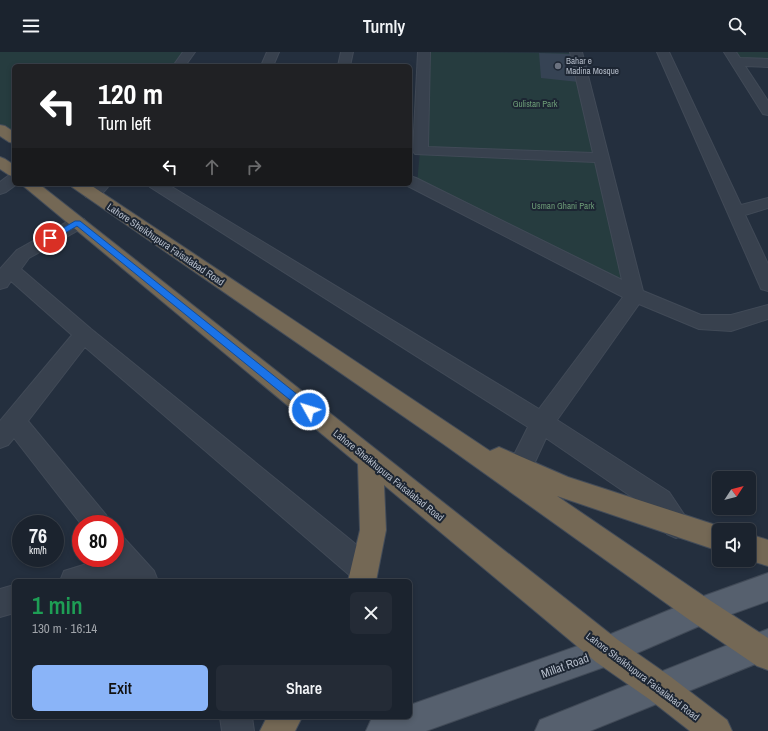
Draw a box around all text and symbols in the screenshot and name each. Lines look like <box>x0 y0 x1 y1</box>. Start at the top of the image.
text: Turnly <box>363 14 405 39</box>
icon: menu <box>20 15 42 37</box>
icon: search <box>726 15 748 37</box>
place label: Bahar e Madina Mosque <box>566 55 619 77</box>
marker: Bahar e Madina Mosque <box>553 61 563 71</box>
text: 120 m <box>98 75 163 113</box>
icon: left <box>32 80 84 132</box>
park label: Gulistan Park <box>513 98 558 110</box>
text: Turn left <box>98 111 151 136</box>
icon: left <box>159 156 181 178</box>
icon: ahead <box>201 156 223 178</box>
icon: right <box>243 156 265 178</box>
street label: Lahore Sheikhupura Faisalabad Road <box>105 200 227 289</box>
park label: Usman Ghani Park <box>532 200 595 212</box>
pin <box>33 221 67 255</box>
icon: arrive <box>39 227 61 249</box>
position arrow <box>288 389 330 431</box>
street label: Lahore Sheikhupura Faisalabad Road <box>331 427 447 524</box>
north arrow <box>712 471 756 515</box>
map controls <box>712 471 756 567</box>
speed limit sign: 80 <box>72 515 124 567</box>
text: 76 <box>29 522 47 549</box>
button: sound <box>712 523 756 567</box>
text: km/h <box>29 544 47 557</box>
text: 1 min <box>32 589 83 621</box>
button: close <box>350 592 392 634</box>
text: 130 m · 16:14 <box>32 620 97 637</box>
street label: Lahore Sheikhupura Faisalabad Road <box>583 629 702 723</box>
street label: Millat Road <box>539 650 591 682</box>
button: Exit <box>32 665 208 711</box>
button: Share <box>216 665 392 711</box>

